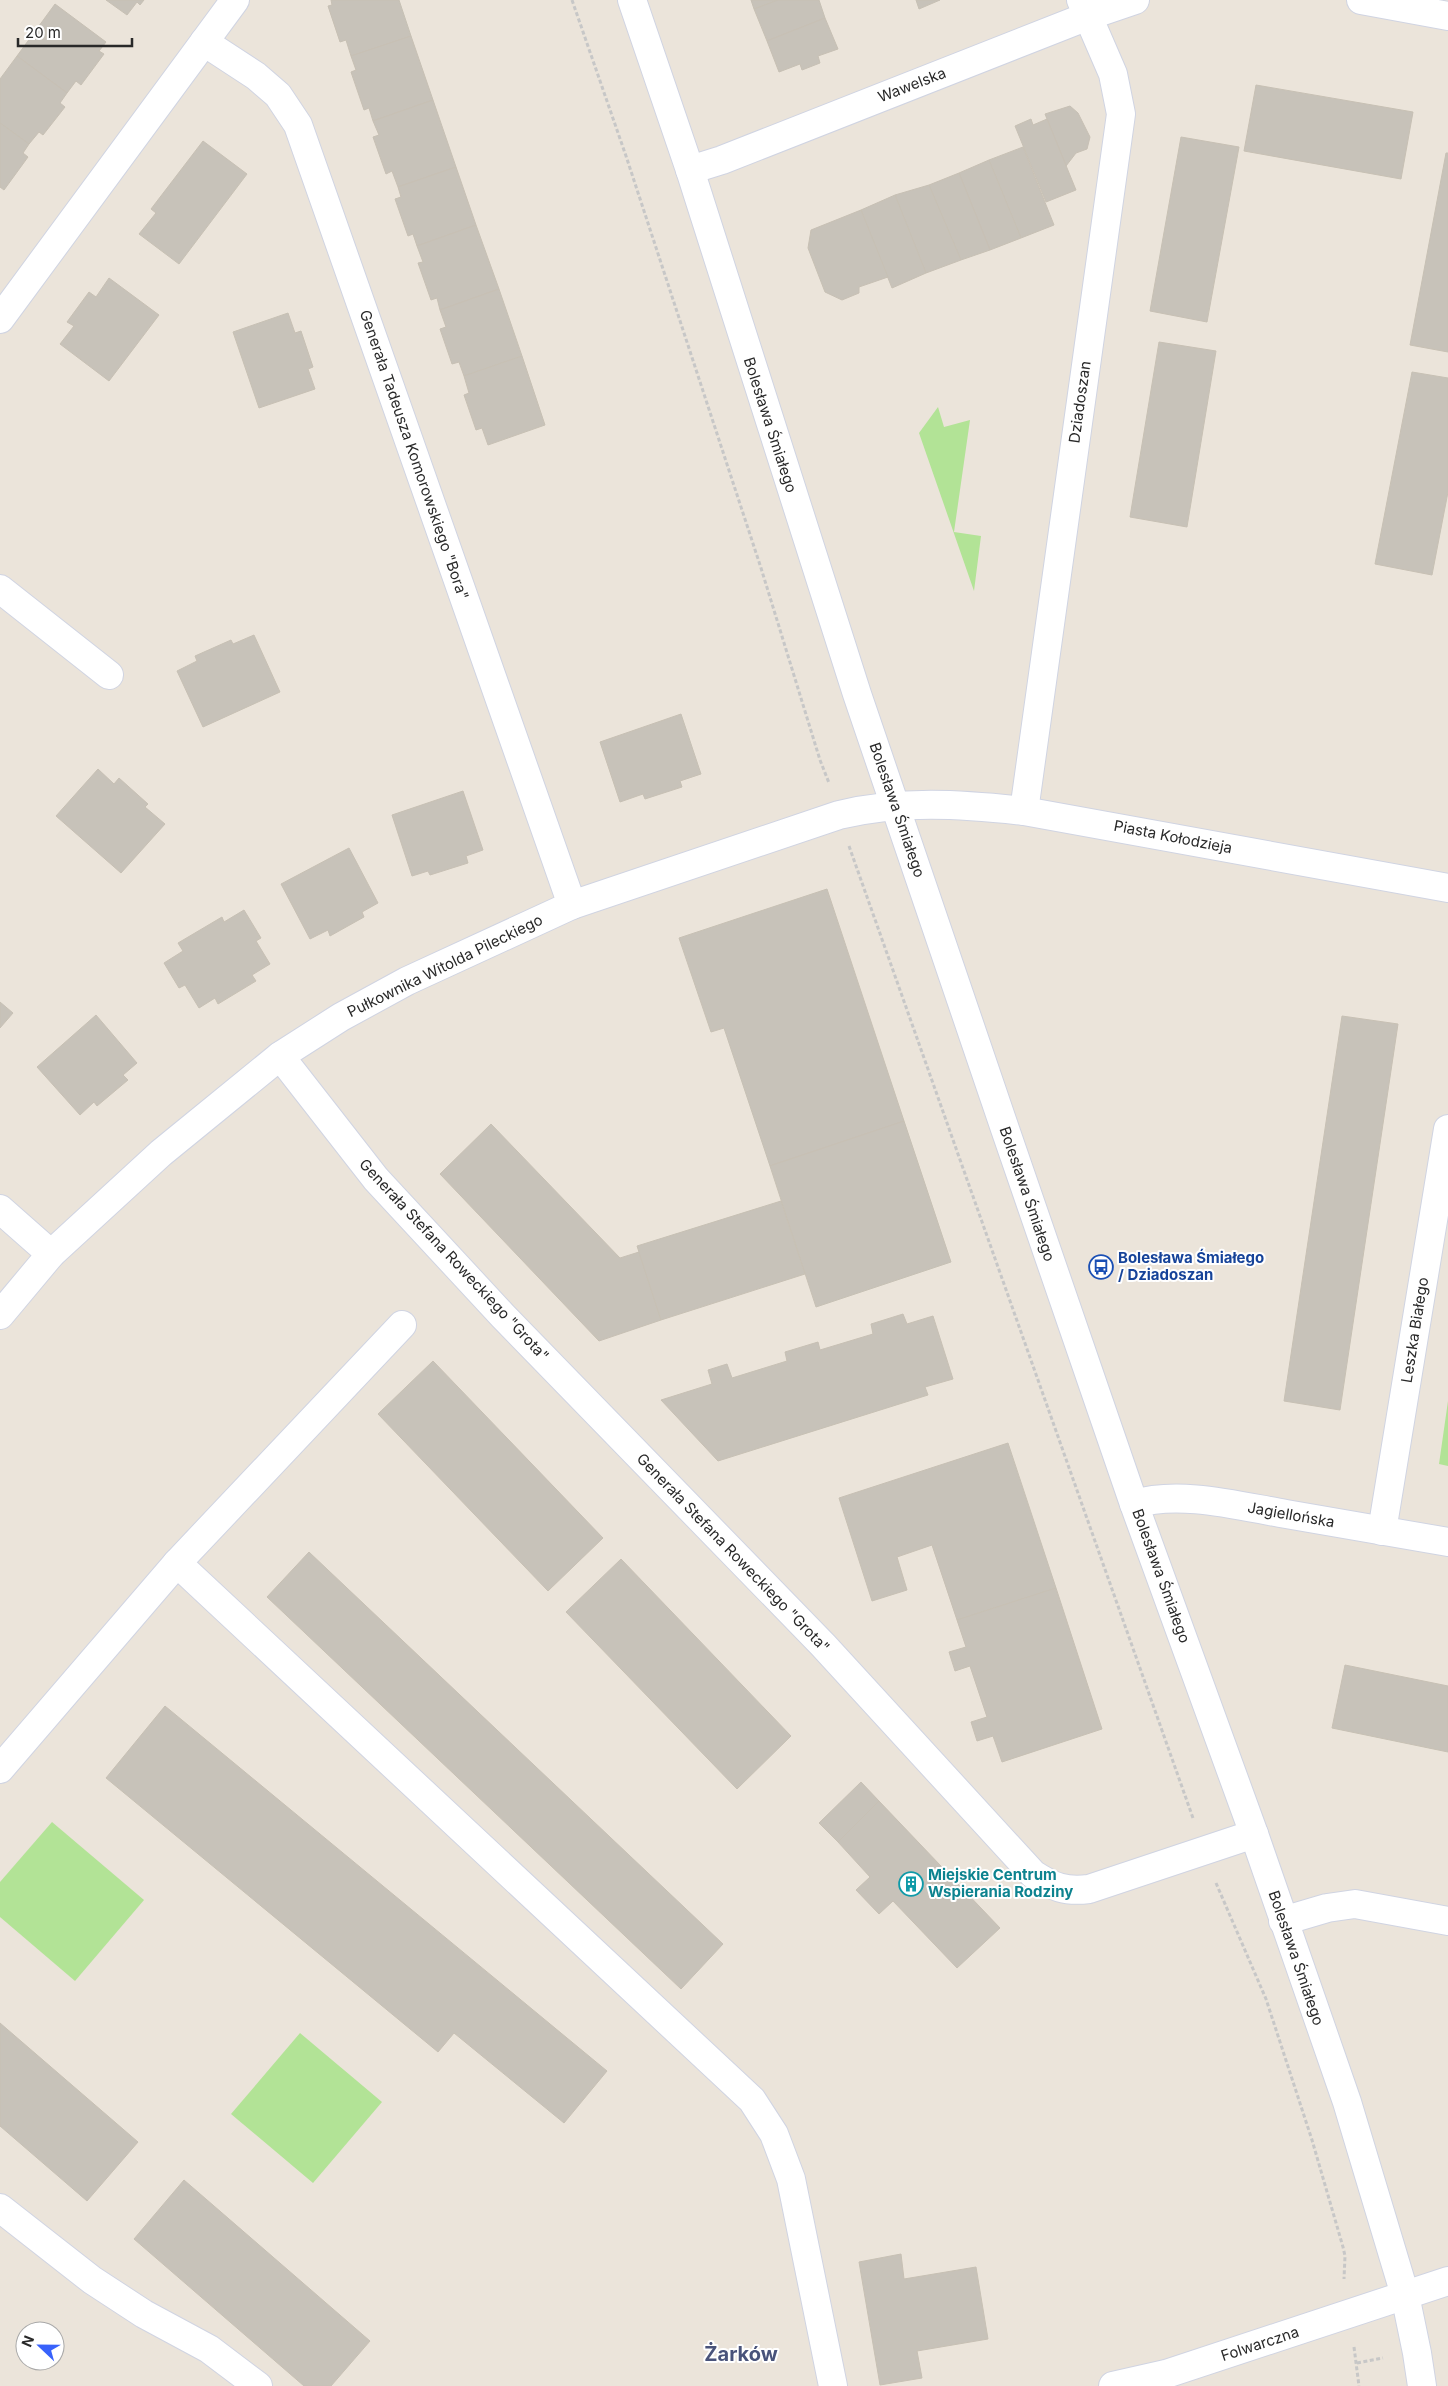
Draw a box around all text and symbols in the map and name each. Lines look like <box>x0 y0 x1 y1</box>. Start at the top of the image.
scale bar <box>18 15 131 47</box>
text: 20 m <box>25 23 61 42</box>
street label: Wawelska <box>875 63 949 106</box>
street label: Generała Tadeusza Komorowskiego "Bora" <box>356 307 473 602</box>
street label: Bolesława Śmiałego <box>740 355 801 495</box>
street label: Dziadoszan <box>1064 360 1095 444</box>
street label: Bolesława Śmiałego <box>865 740 929 880</box>
street label: Piasta Kołodzieja <box>1112 816 1234 857</box>
street label: Pułkownika Witolda Pileckiego <box>344 910 546 1021</box>
street label: Bolesława Śmiałego <box>995 1124 1059 1264</box>
street label: Generała Stefana Roweckiego "Grota" <box>355 1155 553 1365</box>
place label: Bolesława Śmiałego / Dziadoszan <box>1118 1248 1264 1284</box>
bus stop icon: Bolesława Śmiałego / Dziadoszan <box>1088 1254 1114 1280</box>
street label: Leszka Białego <box>1397 1276 1432 1384</box>
street label: Generała Stefana Roweckiego "Grota" <box>633 1449 834 1656</box>
street label: Jagiellońska <box>1246 1497 1336 1532</box>
street label: Bolesława Śmiałego <box>1128 1506 1195 1646</box>
place label: Miejskie Centrum Wspierania Rodziny <box>928 1865 1073 1901</box>
building icon: Miejskie Centrum Wspierania Rodziny <box>898 1871 924 1897</box>
street label: Bolesława Śmiałego <box>1264 1888 1328 2028</box>
north arrow <box>15 2321 65 2371</box>
street label: Folwarczna <box>1218 2322 1301 2365</box>
text: N <box>18 2333 37 2349</box>
district label: Żarków <box>704 2342 778 2366</box>

